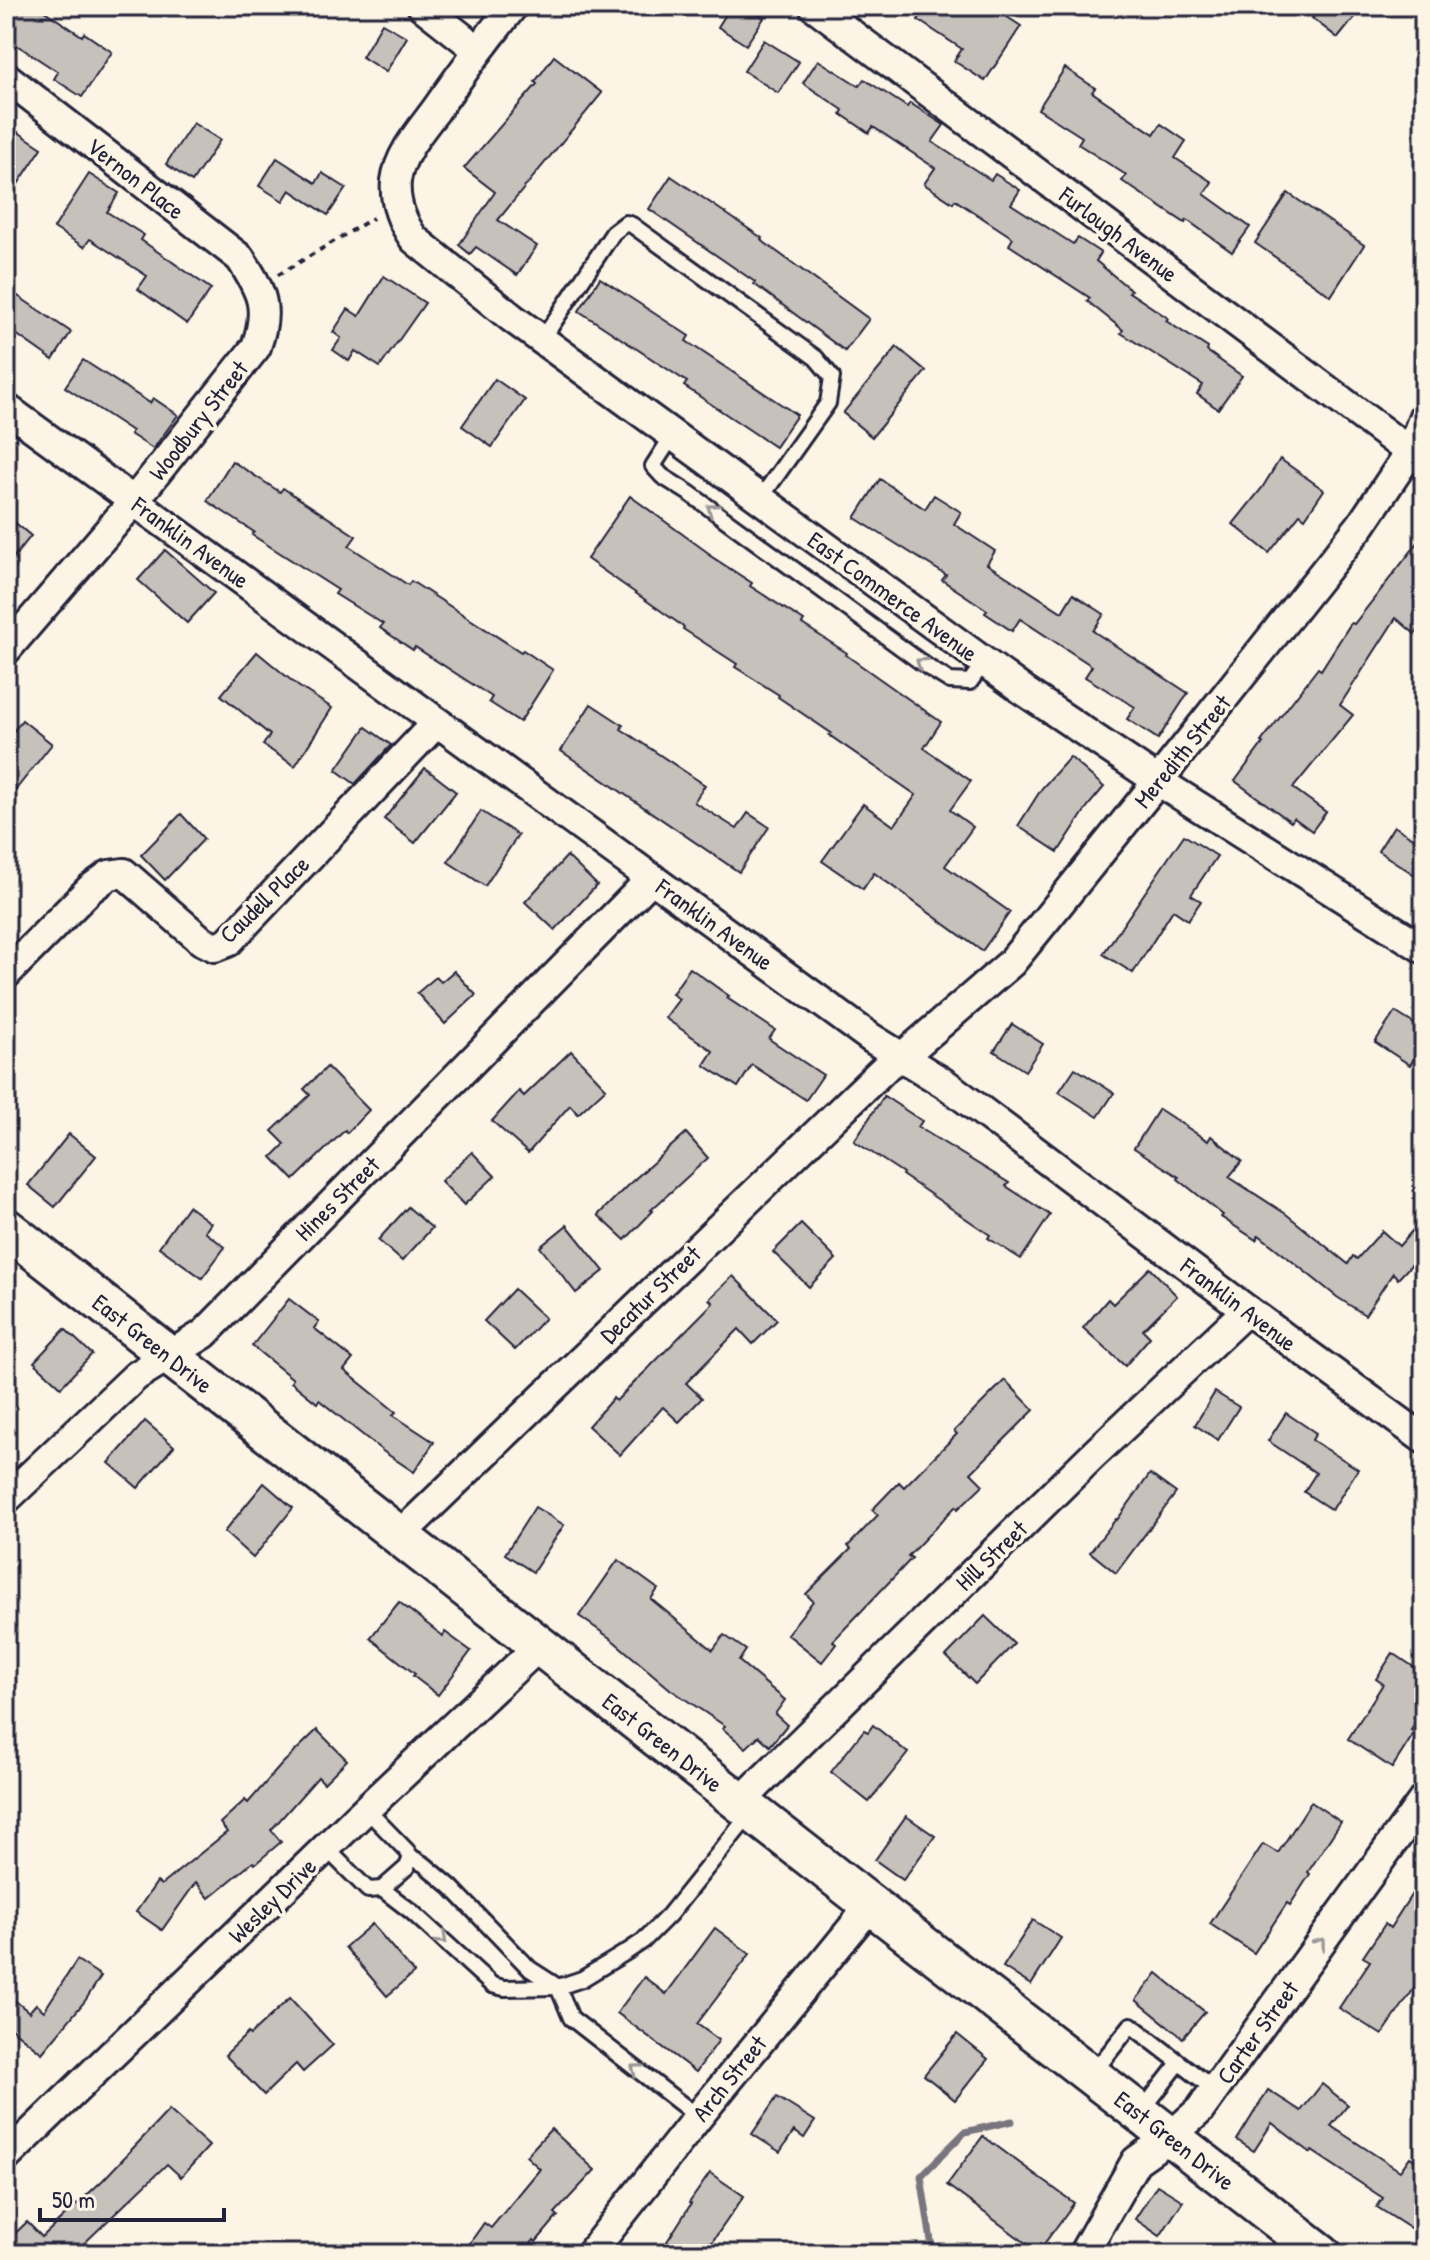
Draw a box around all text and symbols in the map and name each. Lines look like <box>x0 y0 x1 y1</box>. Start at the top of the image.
street label: Vernon Place <box>81 130 192 226</box>
street label: Furlough Avenue <box>1052 178 1185 289</box>
street label: Woodbury Street <box>141 353 255 486</box>
street label: Franklin Avenue <box>125 488 256 596</box>
one-way arrow <box>706 504 720 519</box>
street label: East Commerce Avenue <box>802 524 985 669</box>
one-way arrow <box>916 658 930 673</box>
street label: Meredith Street <box>1126 687 1238 814</box>
street label: Caudell Place <box>212 848 316 950</box>
street label: Franklin Avenue <box>649 870 780 978</box>
street label: Hines Street <box>288 1148 387 1247</box>
street label: Decatur Street <box>593 1237 708 1350</box>
street label: Franklin Avenue <box>1174 1249 1304 1358</box>
street label: East Green Drive <box>86 1286 220 1400</box>
street label: Hill Street <box>948 1512 1034 1597</box>
street label: East Green Drive <box>596 1685 730 1799</box>
street label: Wesley Drive <box>221 1850 323 1950</box>
one-way arrow <box>432 1930 447 1944</box>
one-way arrow <box>1311 1938 1325 1952</box>
street label: Carter Street <box>1209 1973 1306 2090</box>
street label: Arch Street <box>685 2028 774 2128</box>
one-way arrow <box>630 2064 645 2078</box>
street label: East Green Drive <box>1108 2083 1242 2197</box>
scale bar <box>40 2172 224 2222</box>
text: 50 m <box>52 2183 95 2215</box>

